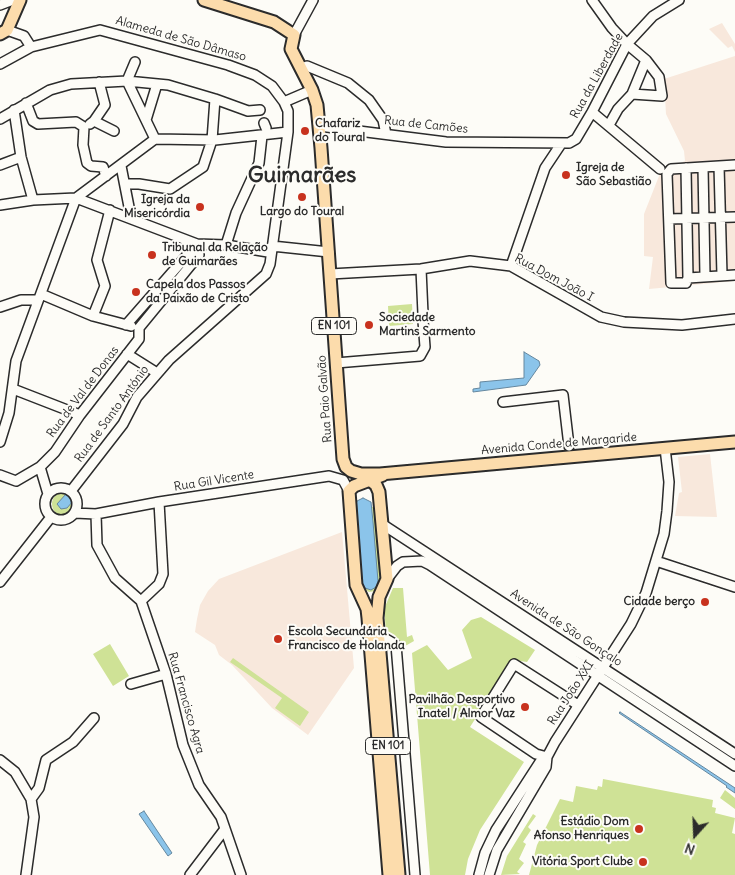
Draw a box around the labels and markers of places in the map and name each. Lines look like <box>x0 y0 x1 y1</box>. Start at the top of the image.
place label: Chafariz do Toural <box>315 117 365 145</box>
marker: Chafariz do Toural <box>299 125 311 137</box>
place label: Igreja de São Sebastião <box>576 161 651 189</box>
marker: Igreja de São Sebastião <box>560 169 572 181</box>
marker: Largo do Toural <box>296 191 308 203</box>
place label: Igreja da Misericórdia <box>124 193 190 221</box>
marker: Igreja da Misericórdia <box>194 201 206 213</box>
place label: Largo do Toural <box>260 205 344 219</box>
place label: Tribunal da Relação de Guimarães <box>162 241 268 269</box>
marker: Tribunal da Relação de Guimarães <box>146 249 158 261</box>
place label: Capela dos Passos da Paixão de Cristo <box>146 278 249 306</box>
marker: Capela dos Passos da Paixão de Cristo <box>130 286 142 298</box>
place label: Sociedade Martins Sarmento <box>379 311 475 339</box>
marker: Sociedade Martins Sarmento <box>363 319 375 331</box>
place label: Cidade berço <box>624 595 695 609</box>
marker: Cidade berço <box>699 596 711 608</box>
place label: Escola Secundária Francisco de Holanda <box>288 625 405 653</box>
marker: Escola Secundária Francisco de Holanda <box>272 633 284 645</box>
place label: Pavilhão Desportivo Inatel / Almor Vaz <box>409 693 515 721</box>
marker: Pavilhão Desportivo Inatel / Almor Vaz <box>519 701 531 713</box>
place label: Estádio Dom Afonso Henriques <box>534 815 629 843</box>
marker: Estádio Dom Afonso Henriques <box>633 823 645 835</box>
place label: Vitória Sport Clube <box>532 855 633 869</box>
marker: Vitória Sport Clube <box>637 856 649 868</box>

